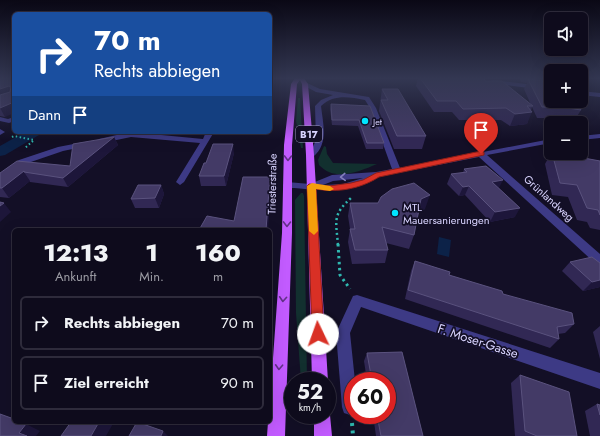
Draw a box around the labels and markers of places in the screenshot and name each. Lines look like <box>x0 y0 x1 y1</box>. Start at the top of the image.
pin <box>464 113 498 154</box>
place label: Jet <box>372 115 383 128</box>
marker: Jet <box>360 116 370 126</box>
place label: MTL Mauersanierungen <box>403 199 489 228</box>
marker: MTL Mauersanierungen <box>390 208 400 218</box>

